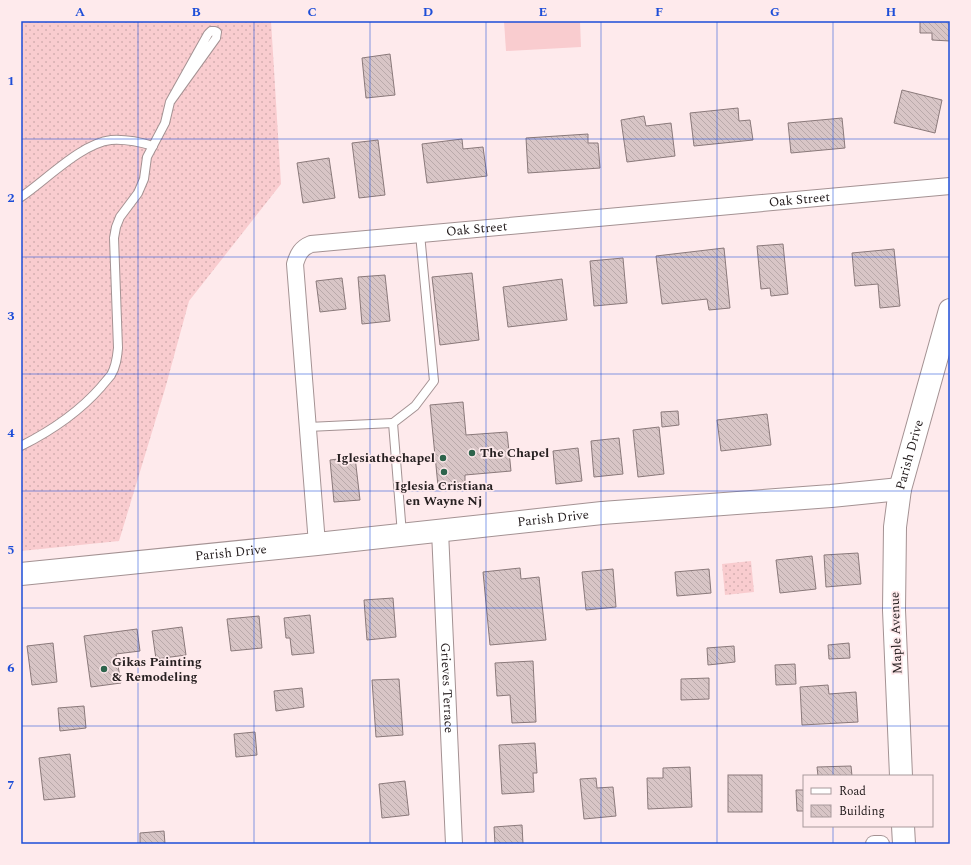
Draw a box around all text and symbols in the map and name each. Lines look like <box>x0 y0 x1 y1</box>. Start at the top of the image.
text: A <box>75 2 85 22</box>
text: B <box>191 2 201 22</box>
text: C <box>307 2 317 22</box>
text: D <box>423 2 433 22</box>
text: E <box>539 2 548 22</box>
text: F <box>655 2 663 22</box>
text: G <box>770 2 780 22</box>
text: H <box>886 2 897 22</box>
text: 1 <box>7 71 15 91</box>
street label: Oak Street <box>768 187 831 212</box>
text: 2 <box>7 188 15 208</box>
street label: Oak Street <box>445 216 509 242</box>
text: 3 <box>7 306 15 326</box>
street label: Parish Drive <box>890 417 929 492</box>
text: 4 <box>7 423 15 443</box>
place label: The Chapel <box>480 443 549 463</box>
place label: Iglesiathechapel <box>336 448 435 468</box>
marker: The Chapel <box>467 448 477 458</box>
marker: Iglesiathechapel <box>438 453 448 463</box>
marker: Iglesia Cristiana en Wayne Nj <box>439 467 449 477</box>
place label: Iglesia Cristiana en Wayne Nj <box>395 476 493 511</box>
street label: Parish Drive <box>516 504 590 532</box>
street label: Parish Drive <box>194 539 268 566</box>
text: 5 <box>7 540 15 560</box>
street label: Maple Avenue <box>885 591 907 675</box>
street label: Grieves Terrace <box>435 642 459 734</box>
place label: Gikas Painting & Remodeling <box>112 652 202 687</box>
text: 6 <box>7 658 15 678</box>
marker: Gikas Painting & Remodeling <box>99 664 109 674</box>
text: 7 <box>7 775 15 795</box>
legend <box>803 775 933 827</box>
text: Road <box>839 782 866 801</box>
text: Building <box>839 802 885 821</box>

